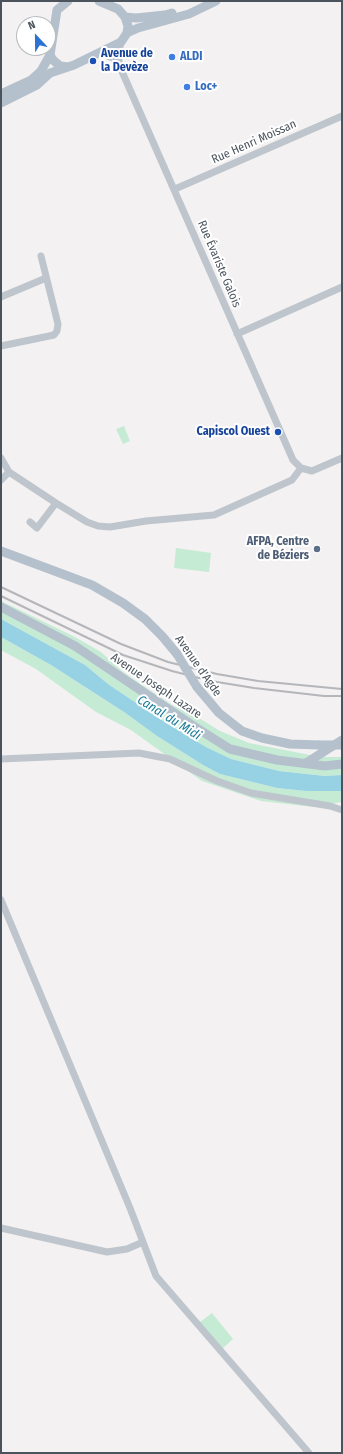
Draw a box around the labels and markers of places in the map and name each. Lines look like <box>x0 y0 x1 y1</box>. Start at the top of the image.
place label: Avenue de la Devèze <box>101 47 153 75</box>
place label: ALDI <box>180 50 202 64</box>
marker: ALDI <box>167 52 177 62</box>
marker: Avenue de la Devèze <box>88 56 98 66</box>
place label: Loc+ <box>195 80 217 94</box>
marker: Loc+ <box>182 82 192 92</box>
place label: Capiscol Ouest <box>196 425 270 439</box>
marker: Capiscol Ouest <box>273 427 283 437</box>
place label: AFPA, Centre de Béziers <box>247 535 309 563</box>
marker: AFPA, Centre de Béziers <box>312 544 322 554</box>

